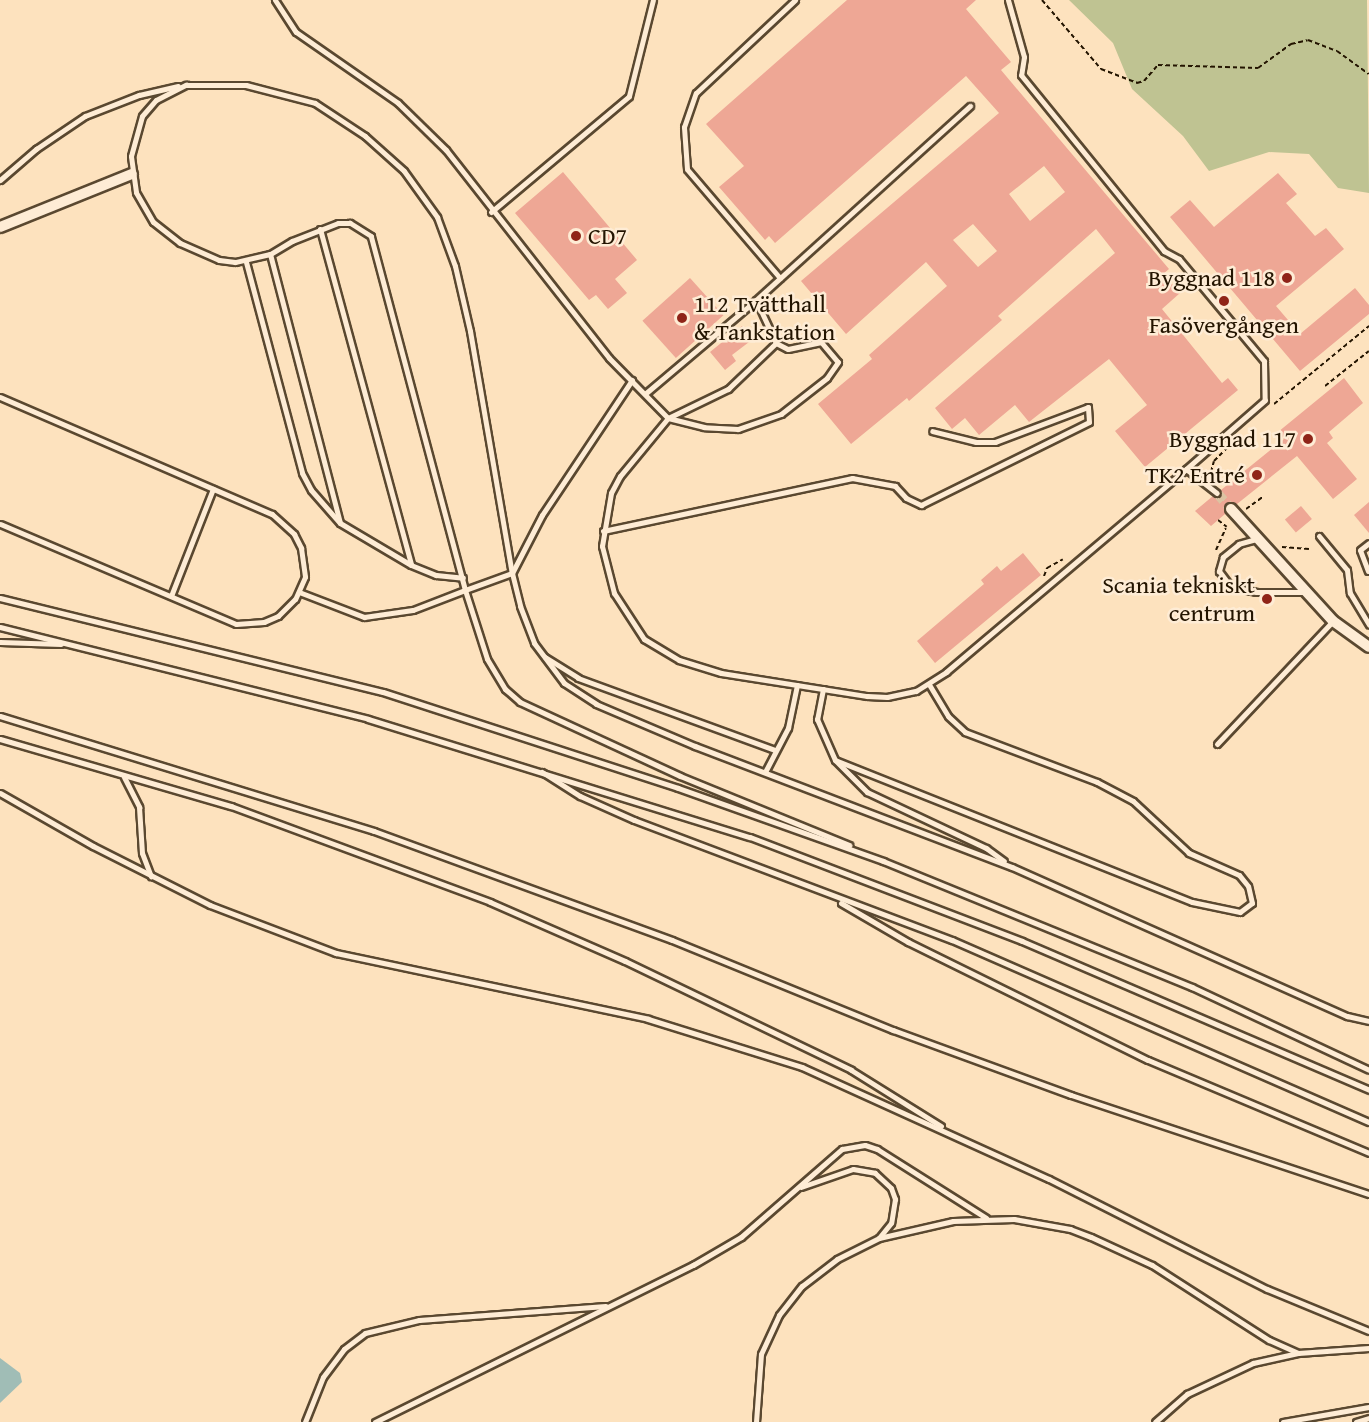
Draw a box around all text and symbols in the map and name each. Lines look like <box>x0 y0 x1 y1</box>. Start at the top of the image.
place label: CD7 <box>588 222 627 250</box>
marker: CD7 <box>569 229 583 243</box>
place label: Byggnad 118 <box>1148 264 1275 292</box>
marker: Byggnad 118 <box>1280 271 1294 285</box>
place label: 112 Tvätthall & Tankstation <box>694 290 835 346</box>
marker: Fasövergången <box>1217 294 1231 308</box>
marker: 112 Tvätthall & Tankstation <box>675 311 689 325</box>
place label: Fasövergången <box>1149 311 1299 339</box>
place label: Byggnad 117 <box>1169 425 1296 453</box>
marker: Byggnad 117 <box>1301 432 1315 446</box>
place label: TK2 Entré <box>1145 461 1245 489</box>
marker: TK2 Entré <box>1250 468 1264 482</box>
place label: Scania tekniskt centrum <box>1102 571 1255 627</box>
marker: Scania tekniskt centrum <box>1260 592 1274 606</box>

